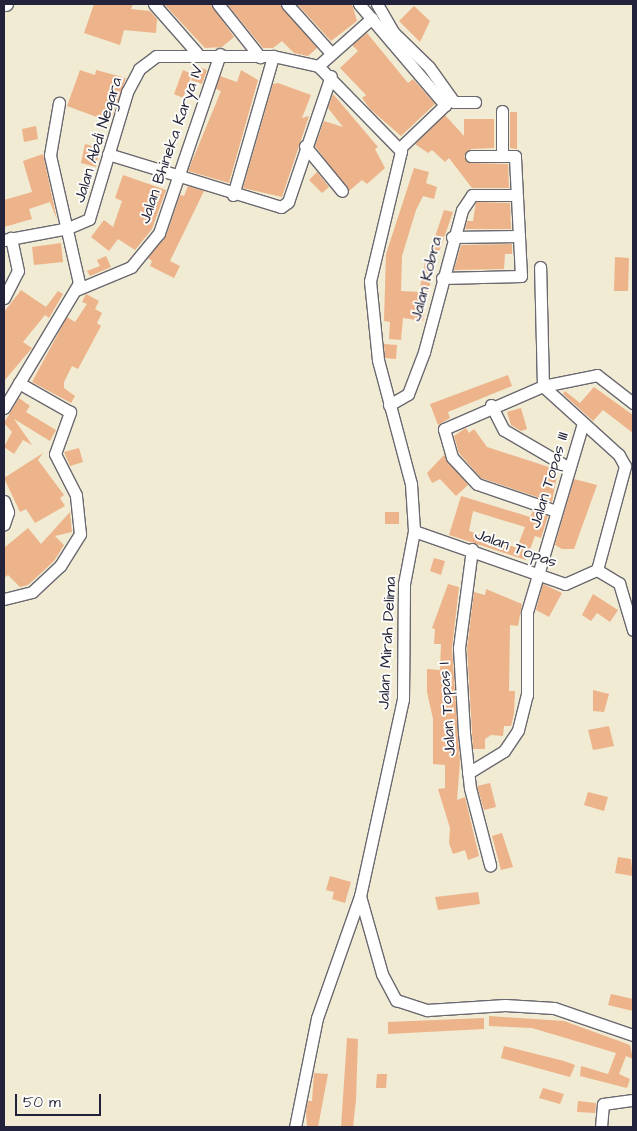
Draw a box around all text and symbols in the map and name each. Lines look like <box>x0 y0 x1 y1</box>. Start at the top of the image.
street label: Jalan Bhineka Karya IV <box>135 62 207 226</box>
street label: Jalan Abdi Negara <box>70 75 126 205</box>
street label: Jalan Kobra <box>406 235 446 323</box>
street label: Jalan Topas III <box>525 430 573 530</box>
street label: Jalan Topas <box>472 524 560 572</box>
street label: Jalan Mirah Delima <box>374 576 400 710</box>
street label: Jalan Topas I <box>434 661 460 757</box>
scale bar <box>18 1084 104 1116</box>
text: 50 m <box>23 1092 61 1113</box>

